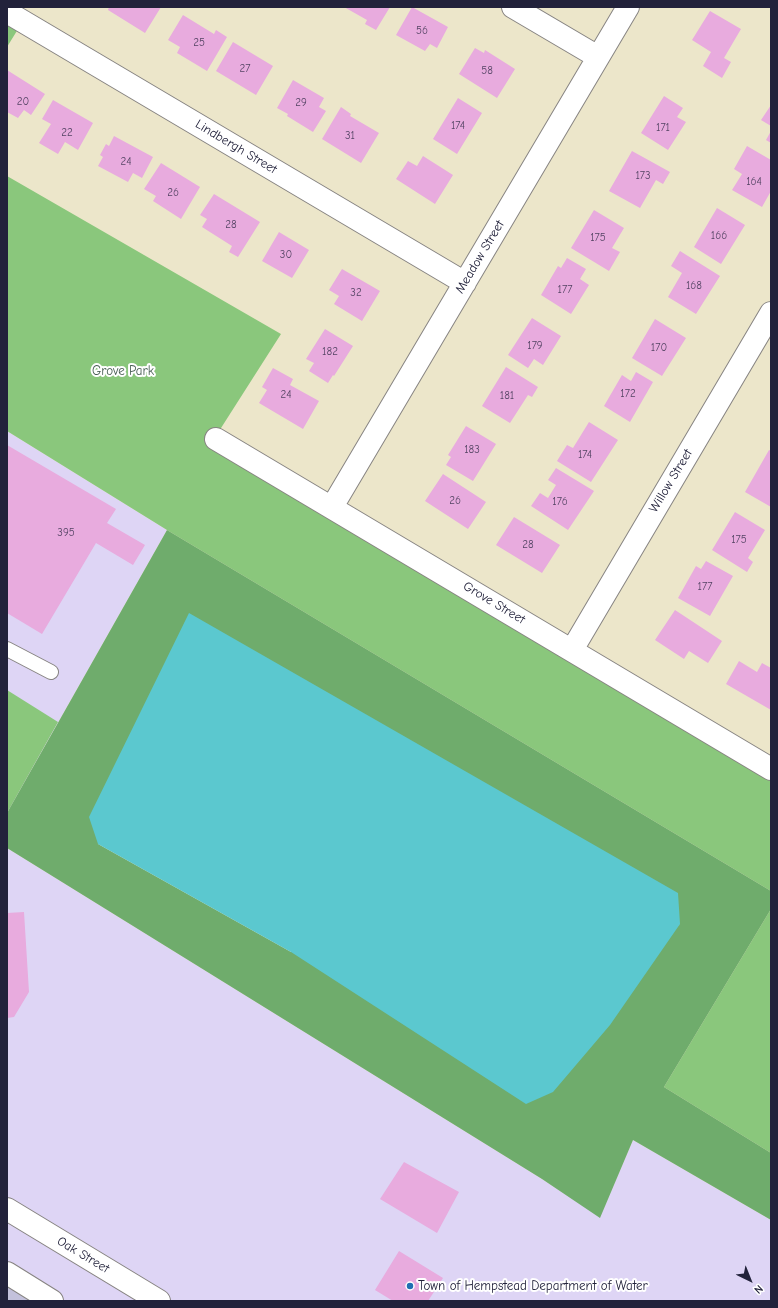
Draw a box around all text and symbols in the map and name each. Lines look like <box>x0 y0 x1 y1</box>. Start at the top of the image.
house number: 56 <box>416 24 428 38</box>
house number: 25 <box>193 36 205 50</box>
house number: 27 <box>240 62 250 76</box>
house number: 58 <box>481 64 493 78</box>
house number: 20 <box>17 95 29 109</box>
house number: 29 <box>295 96 307 110</box>
street label: Lindbergh Street <box>192 116 280 178</box>
house number: 174 <box>451 119 465 133</box>
house number: 171 <box>656 121 670 135</box>
house number: 22 <box>61 126 73 140</box>
house number: 31 <box>345 129 355 143</box>
house number: 24 <box>120 155 132 169</box>
house number: 173 <box>635 169 651 183</box>
house number: 164 <box>746 175 762 189</box>
house number: 26 <box>167 186 179 200</box>
house number: 28 <box>225 218 237 232</box>
street label: Meadow Street <box>452 218 508 296</box>
house number: 166 <box>711 229 727 243</box>
house number: 175 <box>590 231 606 245</box>
house number: 30 <box>280 248 292 262</box>
house number: 168 <box>686 279 702 293</box>
house number: 177 <box>558 283 572 297</box>
house number: 32 <box>350 286 362 300</box>
house number: 179 <box>527 339 543 353</box>
house number: 170 <box>651 341 667 355</box>
house number: 182 <box>322 345 338 359</box>
park label: Grove Park <box>92 363 154 379</box>
house number: 172 <box>620 387 636 401</box>
house number: 24 <box>280 388 292 402</box>
house number: 181 <box>500 389 514 403</box>
house number: 183 <box>464 443 480 457</box>
street label: Willow Street <box>646 446 696 516</box>
house number: 174 <box>578 448 592 462</box>
house number: 26 <box>449 494 461 508</box>
house number: 176 <box>552 495 568 509</box>
house number: 395 <box>57 526 75 540</box>
house number: 175 <box>731 533 747 547</box>
house number: 28 <box>522 538 534 552</box>
street label: Grove Street <box>460 578 528 628</box>
house number: 177 <box>698 580 712 594</box>
street label: Oak Street <box>54 1233 112 1277</box>
north arrow <box>730 1260 770 1300</box>
place label: Town of Hempstead Department of Water <box>418 1278 648 1294</box>
marker: Town of Hempstead Department of Water <box>405 1281 415 1291</box>
text: N <box>751 1282 766 1296</box>

